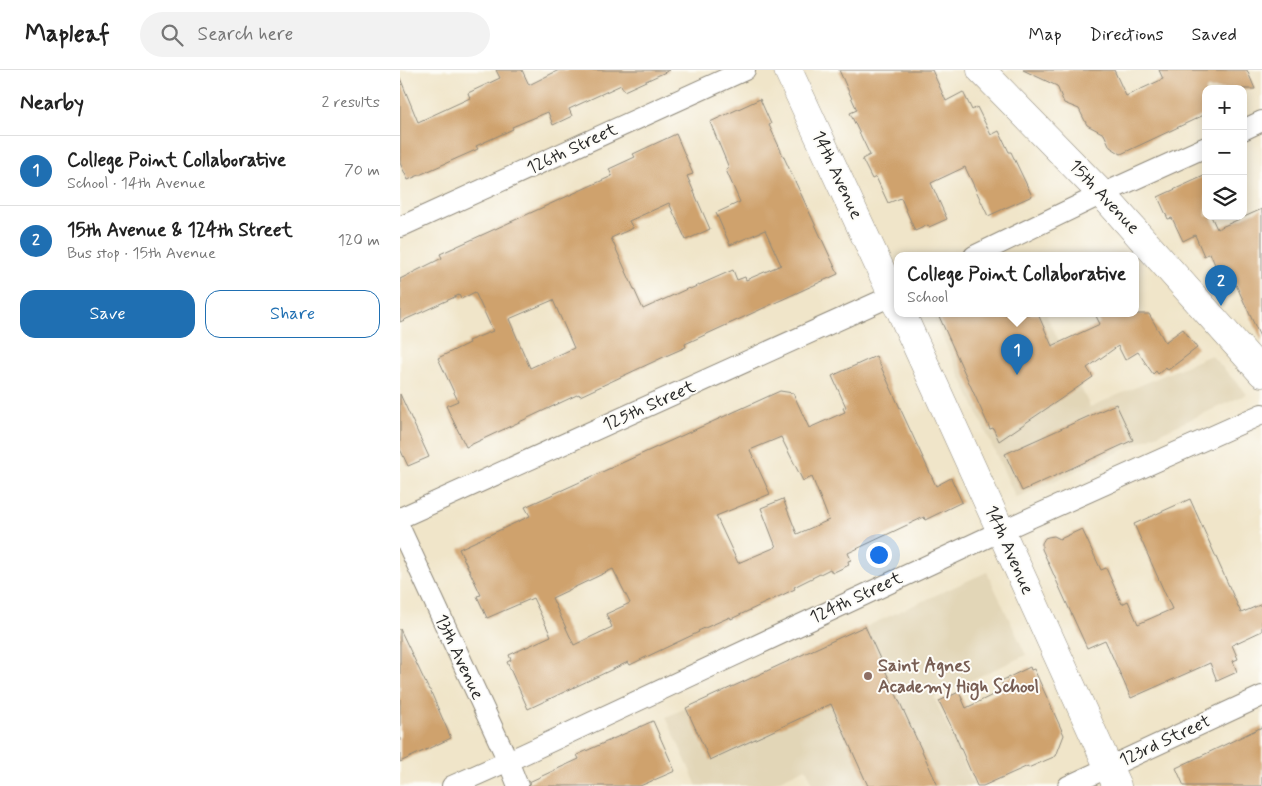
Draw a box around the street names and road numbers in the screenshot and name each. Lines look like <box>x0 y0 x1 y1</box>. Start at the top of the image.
street label: 126th Street <box>523 117 622 181</box>
street label: 14th Avenue <box>806 127 868 223</box>
street label: 15th Avenue <box>1063 154 1145 240</box>
street label: 125th Street <box>599 375 700 437</box>
street label: 14th Avenue <box>979 502 1039 599</box>
street label: 124th Street <box>806 566 907 630</box>
street label: 13th Avenue <box>429 610 489 704</box>
street label: 123rd Street <box>1115 709 1215 773</box>

